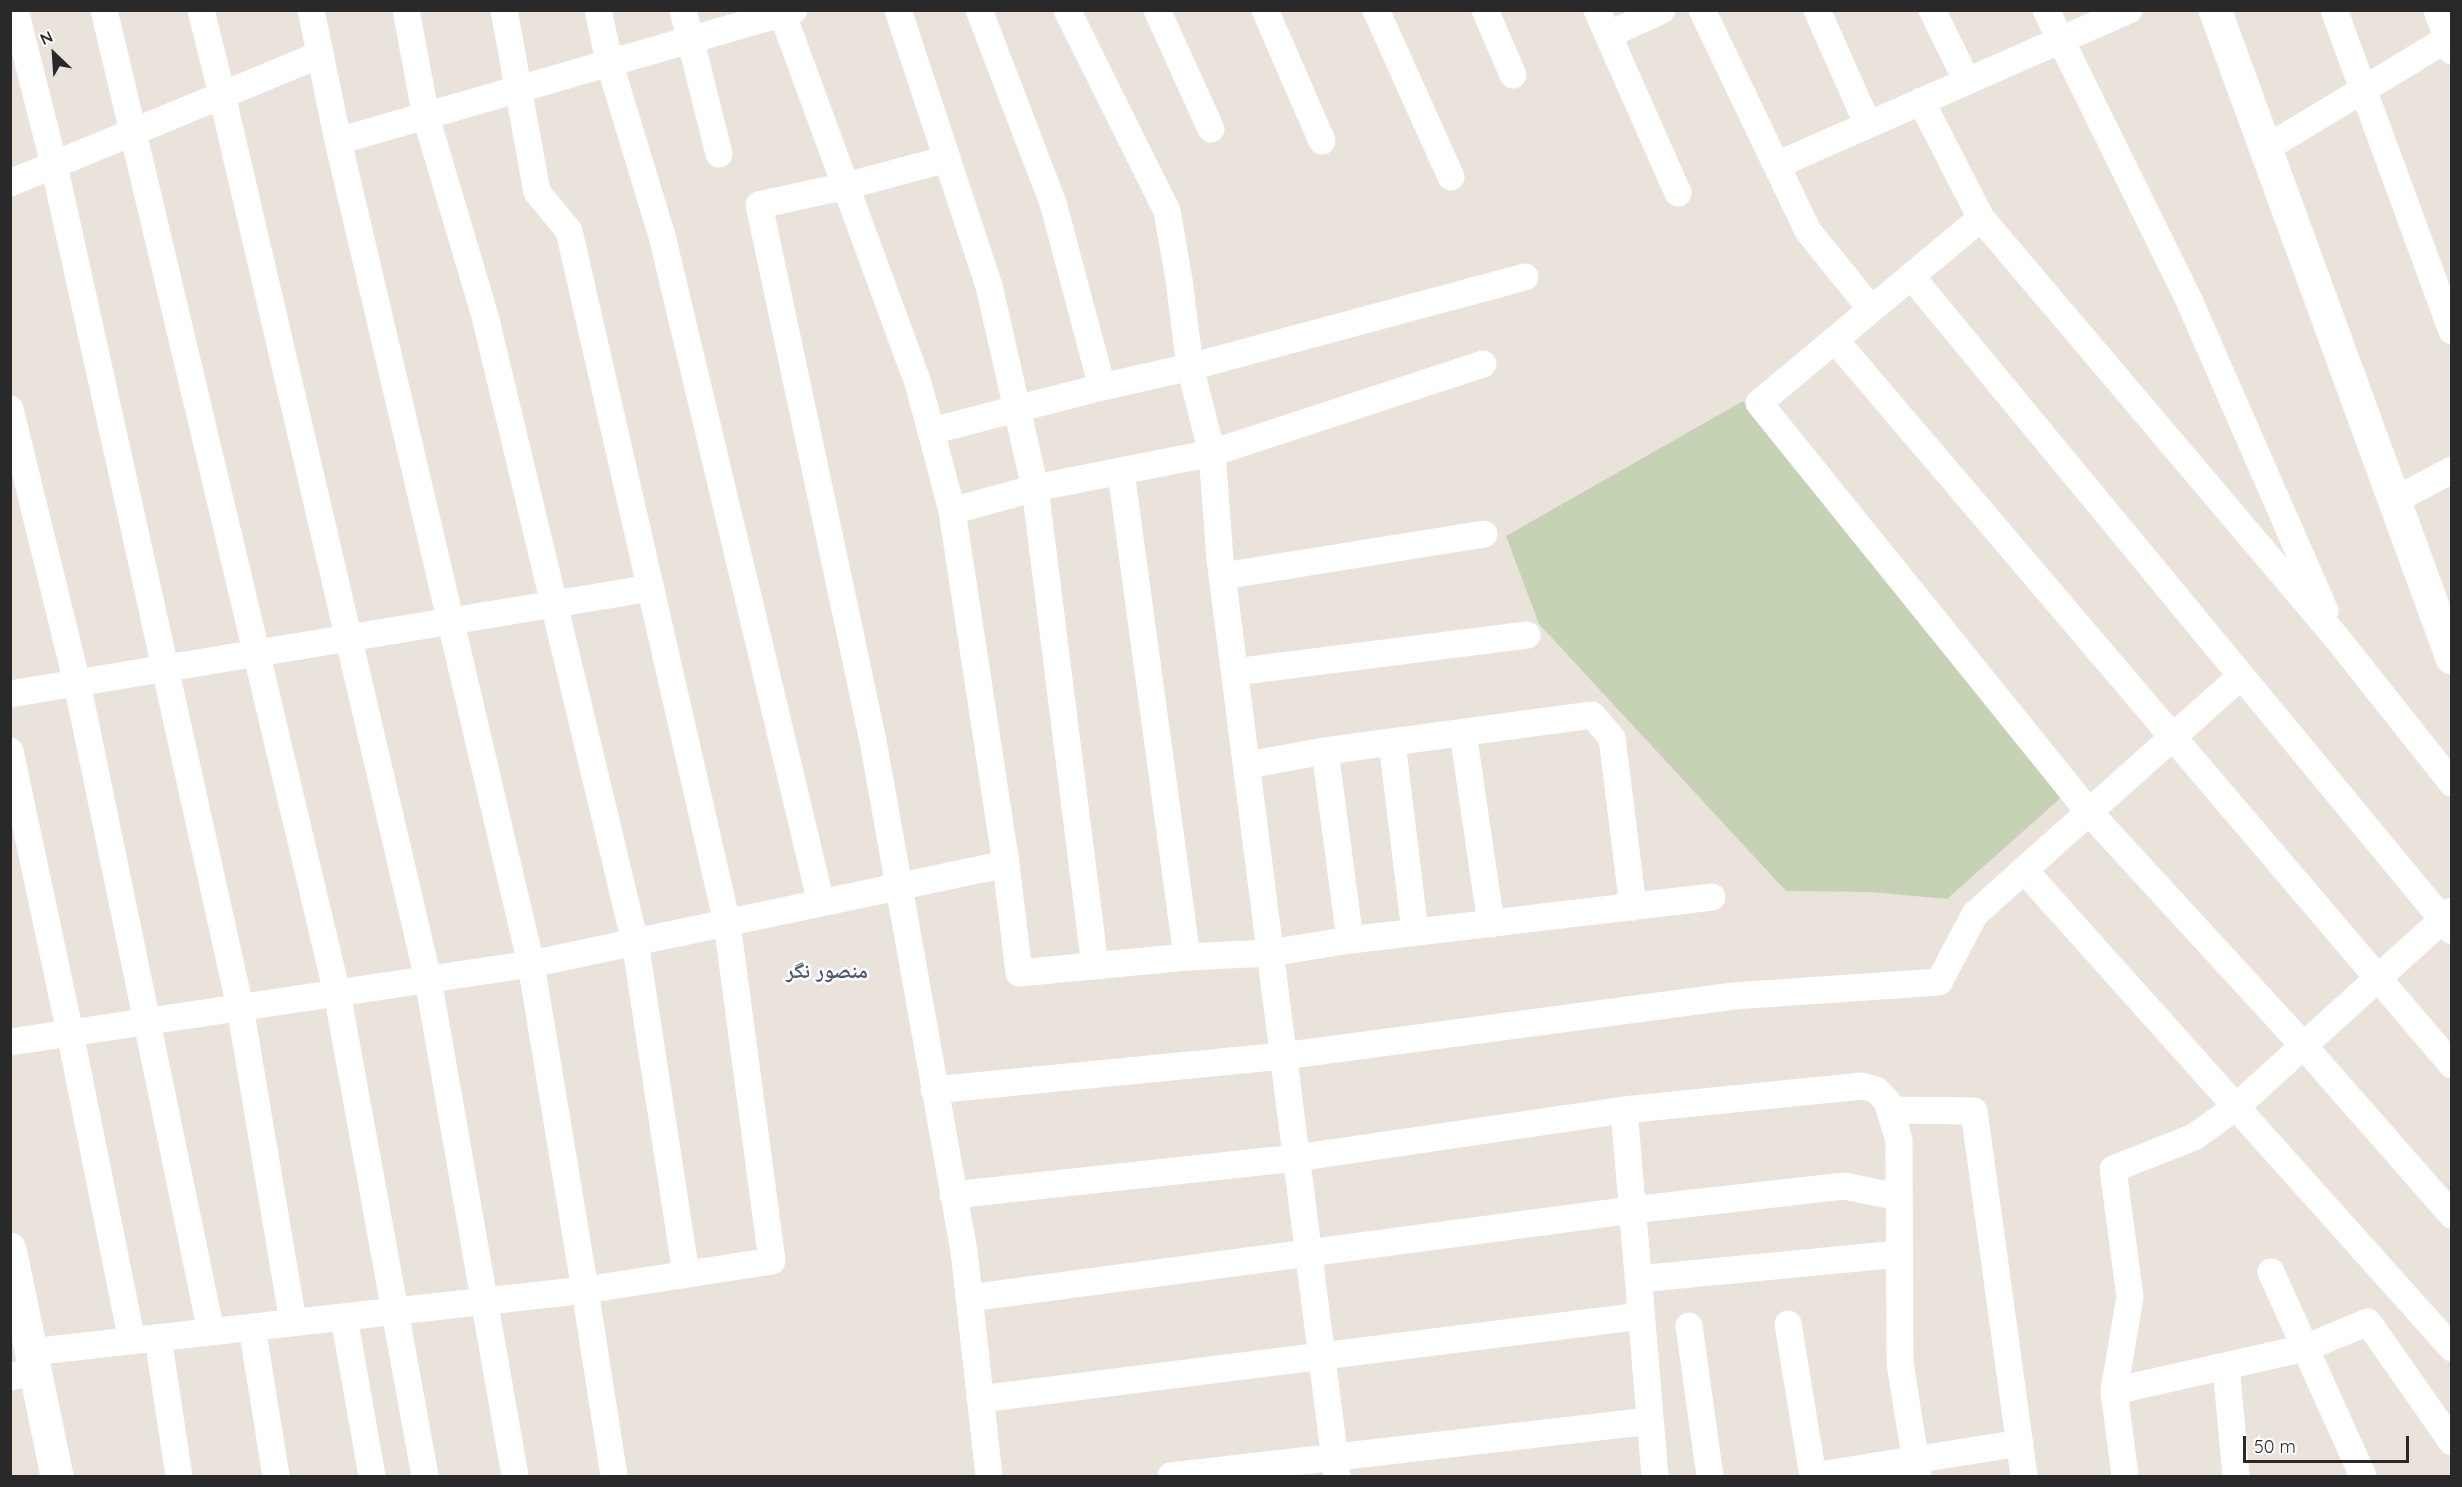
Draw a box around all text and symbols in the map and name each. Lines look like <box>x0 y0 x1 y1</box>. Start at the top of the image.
north arrow <box>24 24 84 84</box>
text: N <box>37 26 56 49</box>
district label: منصور نگر <box>786 959 868 985</box>
scale bar <box>2246 1424 2412 1462</box>
text: 50 m <box>2254 1435 2296 1458</box>

